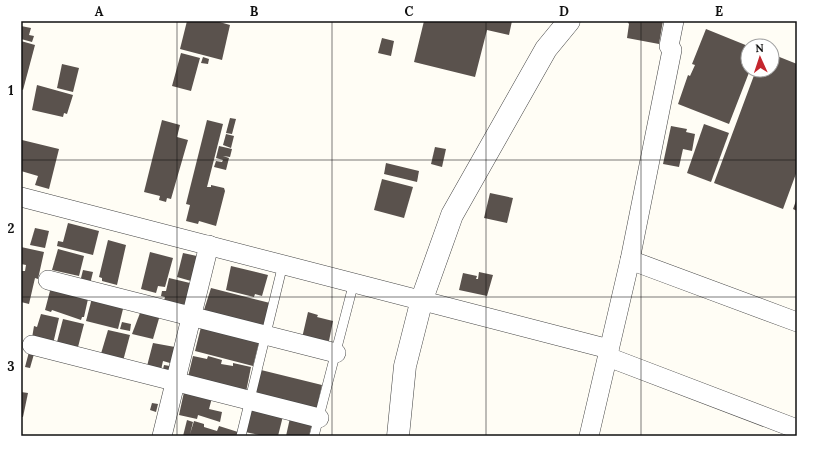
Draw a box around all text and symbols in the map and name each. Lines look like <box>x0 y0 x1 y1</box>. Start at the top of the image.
text: A <box>95 3 104 20</box>
text: B <box>250 3 259 20</box>
text: C <box>405 3 414 20</box>
text: D <box>559 3 569 20</box>
text: E <box>715 3 723 20</box>
north arrow <box>740 38 780 78</box>
text: N <box>755 41 765 55</box>
text: 1 <box>8 82 14 99</box>
text: 2 <box>8 220 15 237</box>
text: 3 <box>7 358 15 375</box>

